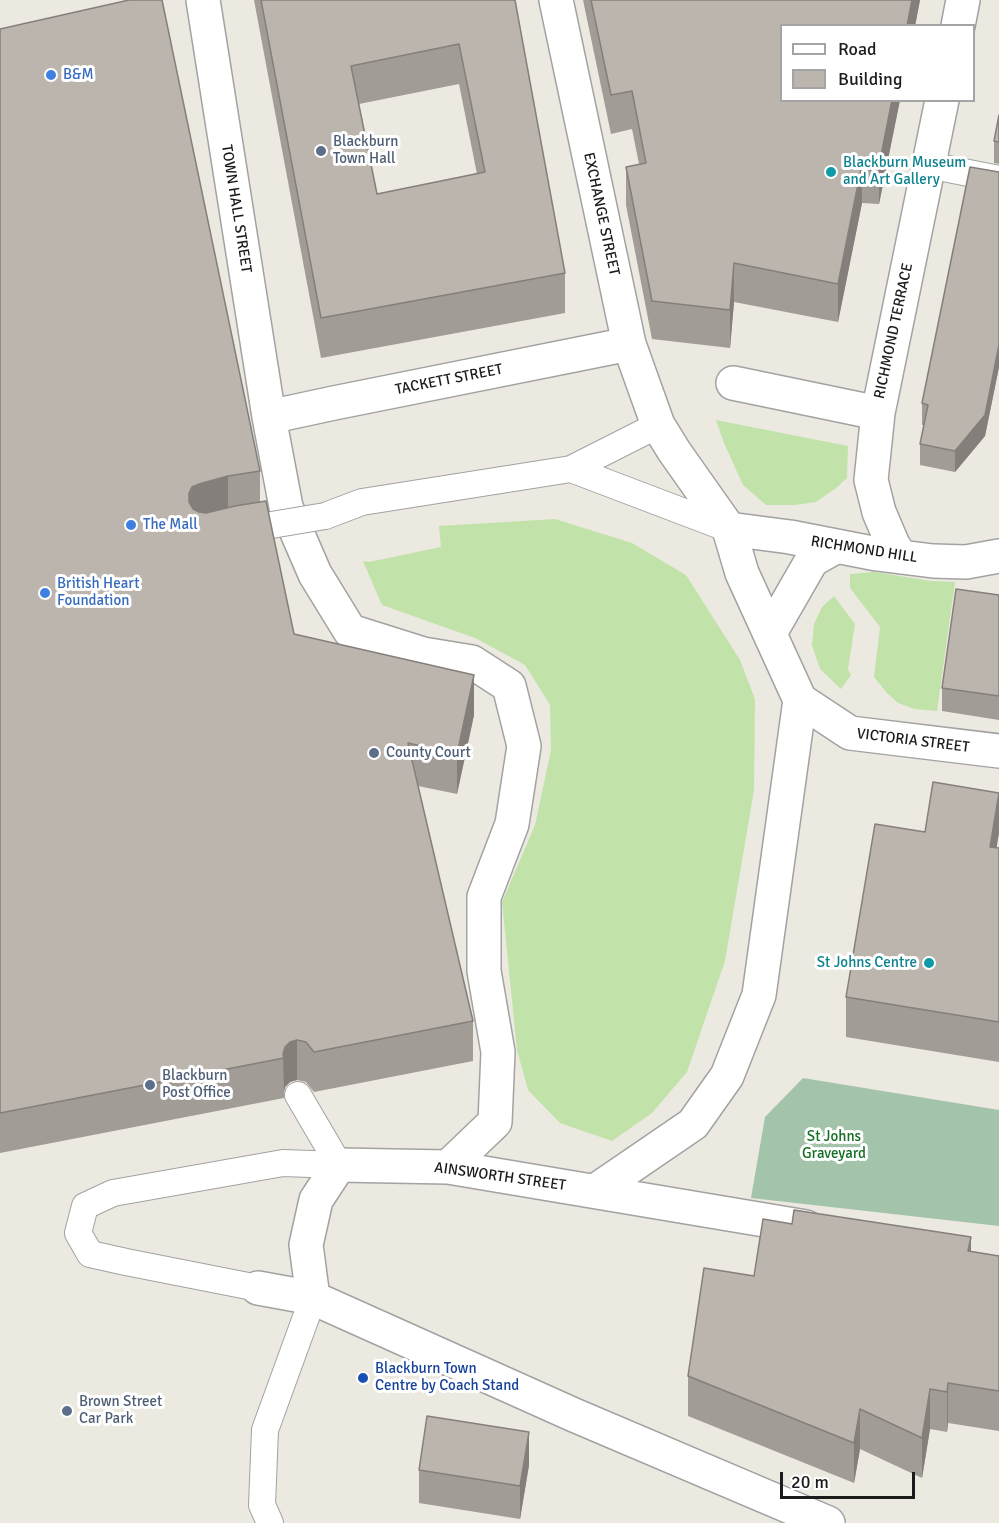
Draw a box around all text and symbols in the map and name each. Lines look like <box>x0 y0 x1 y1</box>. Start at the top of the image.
legend <box>780 24 975 102</box>
text: Road <box>838 38 877 60</box>
place label: B&M <box>63 66 94 84</box>
marker: B&M <box>44 68 58 82</box>
text: Building <box>838 68 902 90</box>
place label: Blackburn Town Hall <box>333 133 398 168</box>
street label: TOWN HALL STREET <box>217 144 255 274</box>
marker: Blackburn Town Hall <box>314 144 328 158</box>
street label: EXCHANGE STREET <box>579 151 623 277</box>
place label: Blackburn Museum and Art Gallery <box>843 154 966 189</box>
marker: Blackburn Museum and Art Gallery <box>824 165 838 179</box>
street label: RICHMOND TERRACE <box>871 262 917 400</box>
street label: TACKETT STREET <box>394 361 504 399</box>
place label: The Mall <box>143 516 198 534</box>
marker: The Mall <box>124 518 138 532</box>
street label: RICHMOND HILL <box>809 533 919 567</box>
place label: British Heart Foundation <box>57 575 139 610</box>
marker: British Heart Foundation <box>38 586 52 600</box>
street label: VICTORIA STREET <box>856 725 970 757</box>
place label: County Court <box>386 744 471 762</box>
marker: County Court <box>367 746 381 760</box>
place label: St Johns Centre <box>817 954 917 972</box>
marker: St Johns Centre <box>922 956 936 970</box>
place label: Blackburn Post Office <box>162 1067 231 1102</box>
marker: Blackburn Post Office <box>143 1078 157 1092</box>
park label: St Johns Graveyard <box>802 1128 866 1163</box>
street label: AINSWORTH STREET <box>433 1159 567 1195</box>
place label: Blackburn Town Centre by Coach Stand <box>375 1360 519 1395</box>
marker: Blackburn Town Centre by Coach Stand <box>356 1371 370 1385</box>
place label: Brown Street Car Park <box>79 1393 162 1428</box>
marker: Brown Street Car Park <box>60 1404 74 1418</box>
scale bar <box>783 1460 918 1498</box>
text: 20 m <box>791 1471 829 1493</box>

